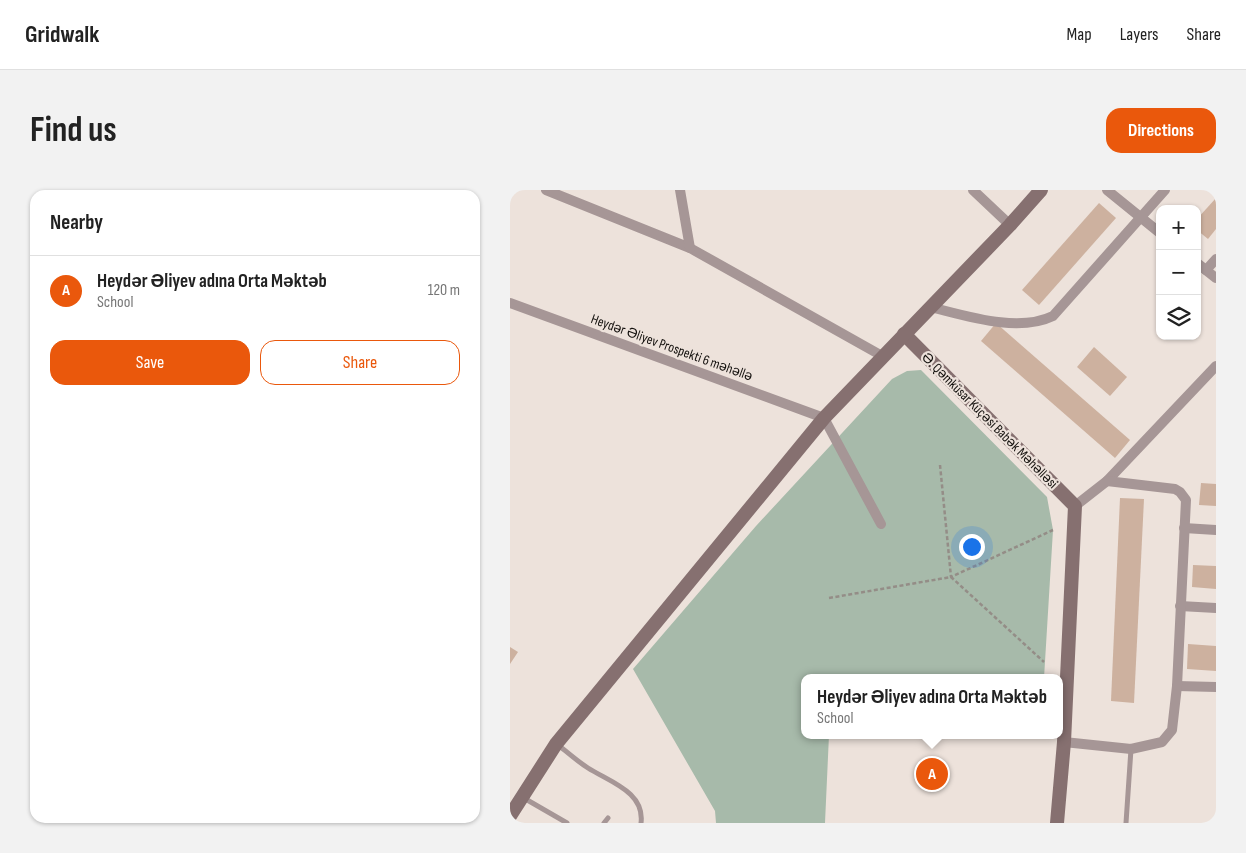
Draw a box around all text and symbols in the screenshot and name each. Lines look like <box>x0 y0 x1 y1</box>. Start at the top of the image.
text: Gridwalk <box>25 20 99 49</box>
text: Map <box>1067 24 1092 45</box>
text: Layers <box>1120 24 1159 45</box>
text: Share <box>1187 24 1221 45</box>
button: Directions <box>1106 108 1216 153</box>
text: Find us <box>30 109 117 152</box>
map controls <box>1156 205 1201 340</box>
button: + <box>1156 205 1201 250</box>
text: Nearby <box>50 210 103 235</box>
button: − <box>1156 250 1201 295</box>
text: Heydər Əliyev adına Orta Məktəb <box>97 270 327 293</box>
text: A <box>62 281 70 300</box>
text: 120 m <box>428 281 460 300</box>
text: School <box>97 293 133 312</box>
button: layers <box>1156 295 1201 340</box>
street label: Heydər Əliyev Prospekti 6 məhəllə <box>589 310 755 385</box>
button: Save <box>50 340 250 385</box>
button: Share <box>260 340 460 385</box>
street label: Ə. Qəmküsar Küçəsi Babək Məhəlləsi <box>918 349 1061 492</box>
your location <box>959 534 985 560</box>
popup <box>801 674 1063 739</box>
text: Heydər Əliyev adına Orta Məktəb <box>817 686 1047 709</box>
text: School <box>817 709 853 728</box>
pin: A <box>916 755 948 793</box>

